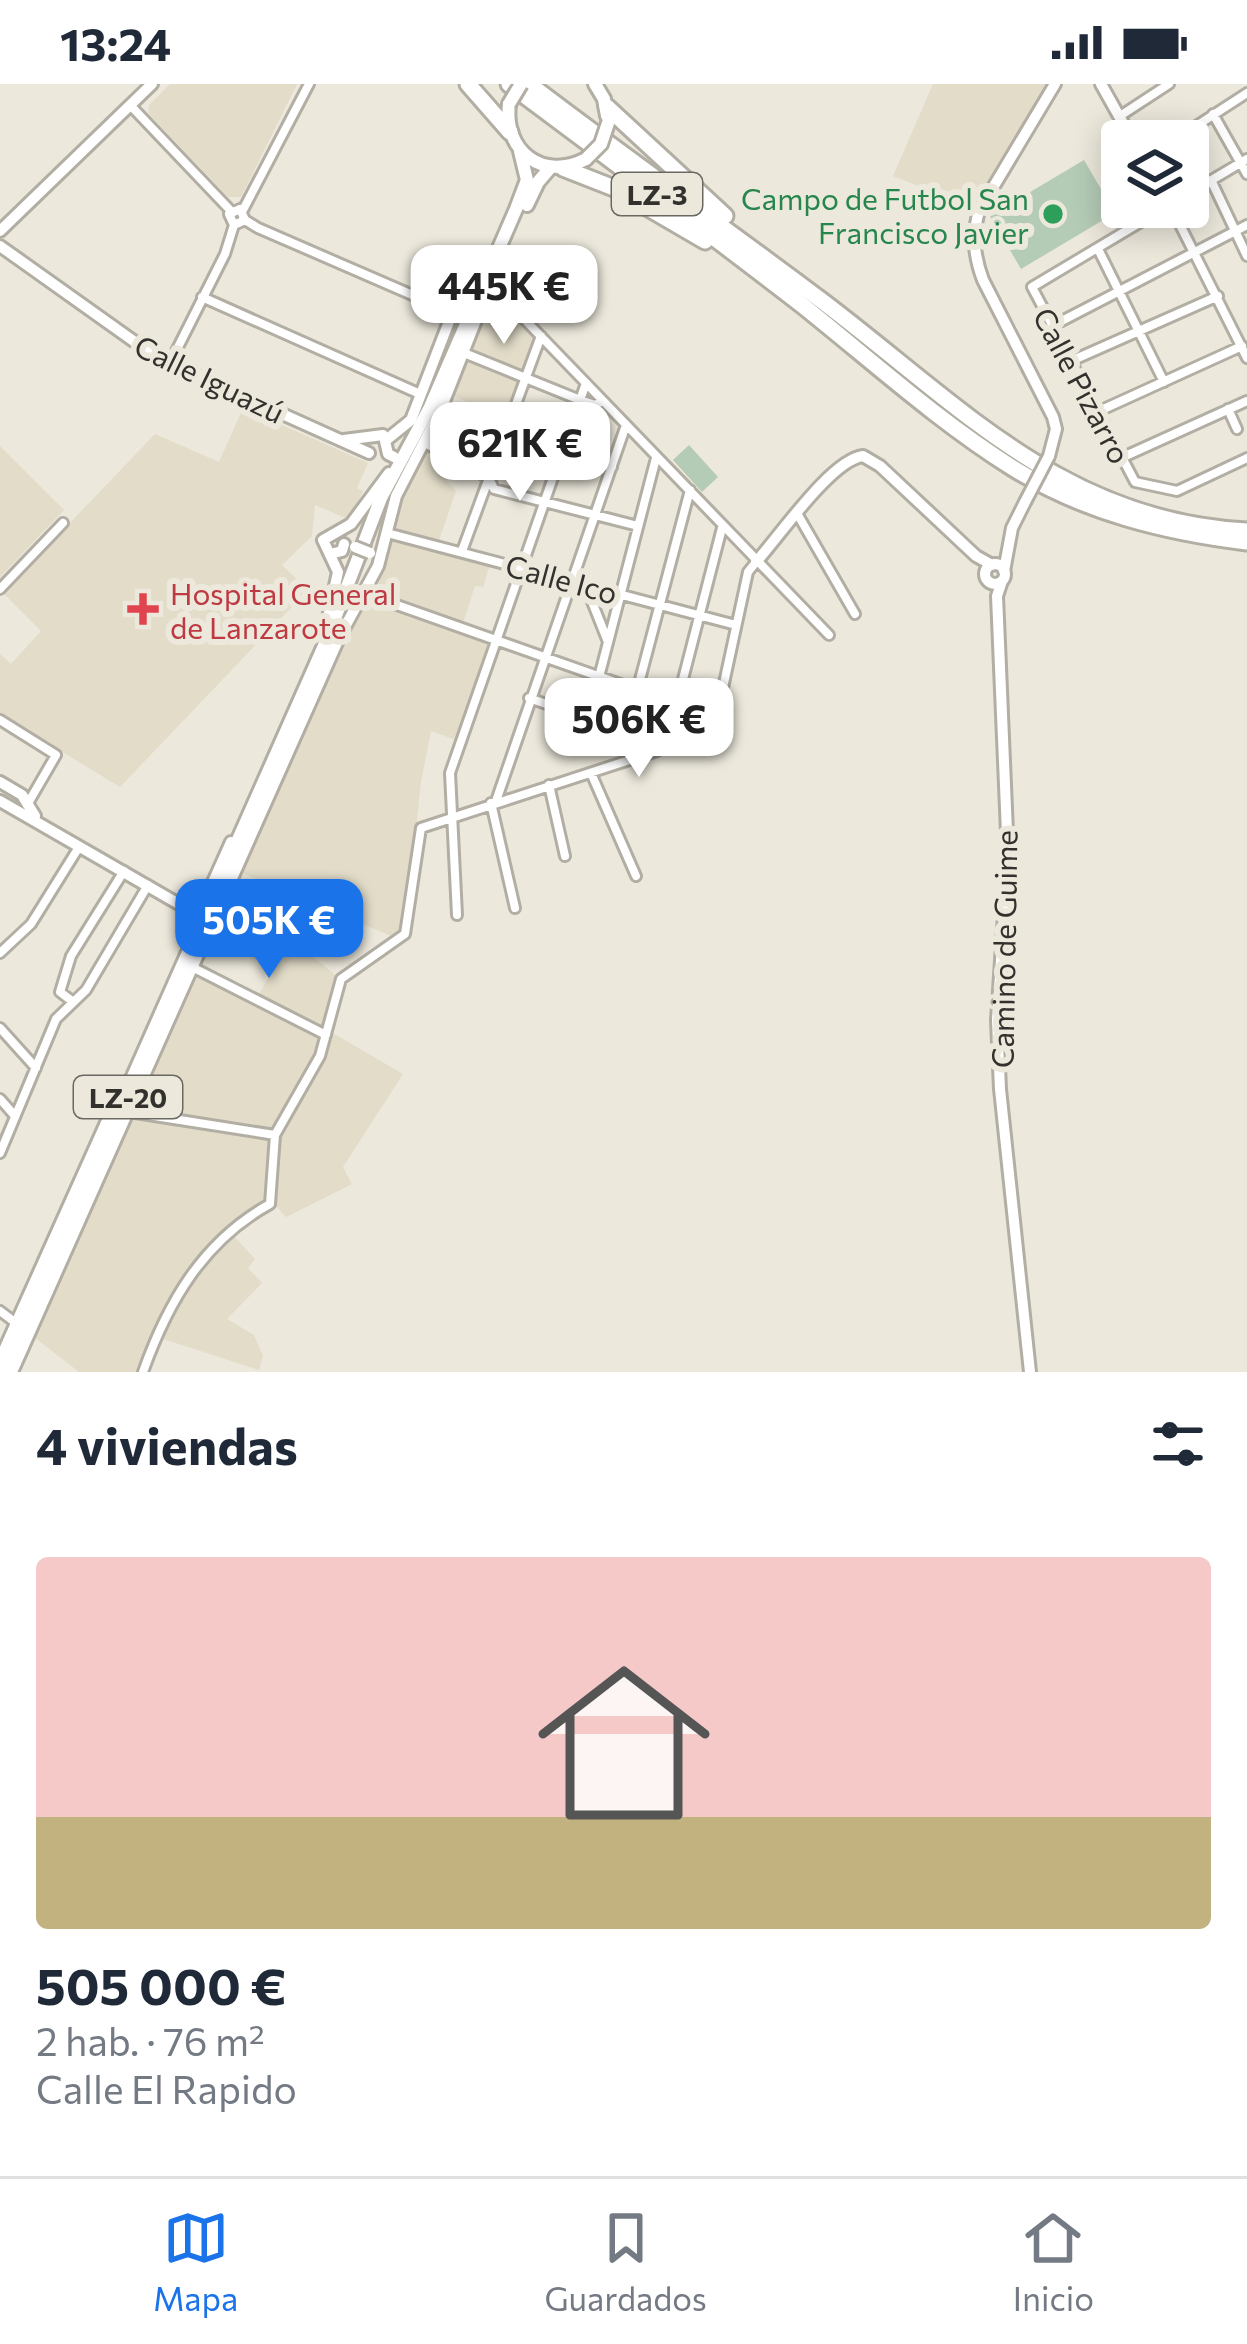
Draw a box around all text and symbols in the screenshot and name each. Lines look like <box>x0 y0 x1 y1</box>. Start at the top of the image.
text: 13:24 <box>60 15 171 70</box>
map controls <box>1101 120 1209 228</box>
button: layers <box>1101 120 1209 228</box>
road number: LZ-3 <box>612 173 702 215</box>
place label: Campo de Futbol San Francisco Javier <box>741 179 1029 250</box>
marker: Campo de Futbol San Francisco Javier <box>1040 201 1066 227</box>
pin: 445K € <box>406 245 602 347</box>
text: 445K € <box>438 260 570 308</box>
street label: Calle Pizarro <box>1026 301 1140 469</box>
street label: Calle Iguazú <box>129 326 291 430</box>
pin: 621K € <box>422 402 618 504</box>
text: 621K € <box>457 417 583 465</box>
street label: Calle Ico <box>502 545 622 611</box>
place label: Hospital General de Lanzarote <box>170 574 396 645</box>
marker: Hospital General de Lanzarote <box>127 593 159 625</box>
pin: 506K € <box>541 678 737 780</box>
text: 506K € <box>572 693 706 741</box>
street label: Camino de Guime <box>982 830 1024 1068</box>
pin: 505K € <box>171 879 367 981</box>
text: 505K € <box>202 894 336 942</box>
road number: LZ-20 <box>74 1076 182 1118</box>
icon: filters <box>1145 1411 1211 1477</box>
text: 4 viviendas <box>36 1413 298 1476</box>
icon: home <box>516 1635 732 1851</box>
text: 505 000 € <box>36 1953 286 2016</box>
text: 2 hab. · 76 m² <box>36 2016 265 2064</box>
text: Calle El Rapido <box>36 2064 297 2112</box>
tab: Mapa <box>153 2205 238 2318</box>
tab: Guardados <box>544 2205 707 2318</box>
tab: Inicio <box>1013 2205 1094 2318</box>

